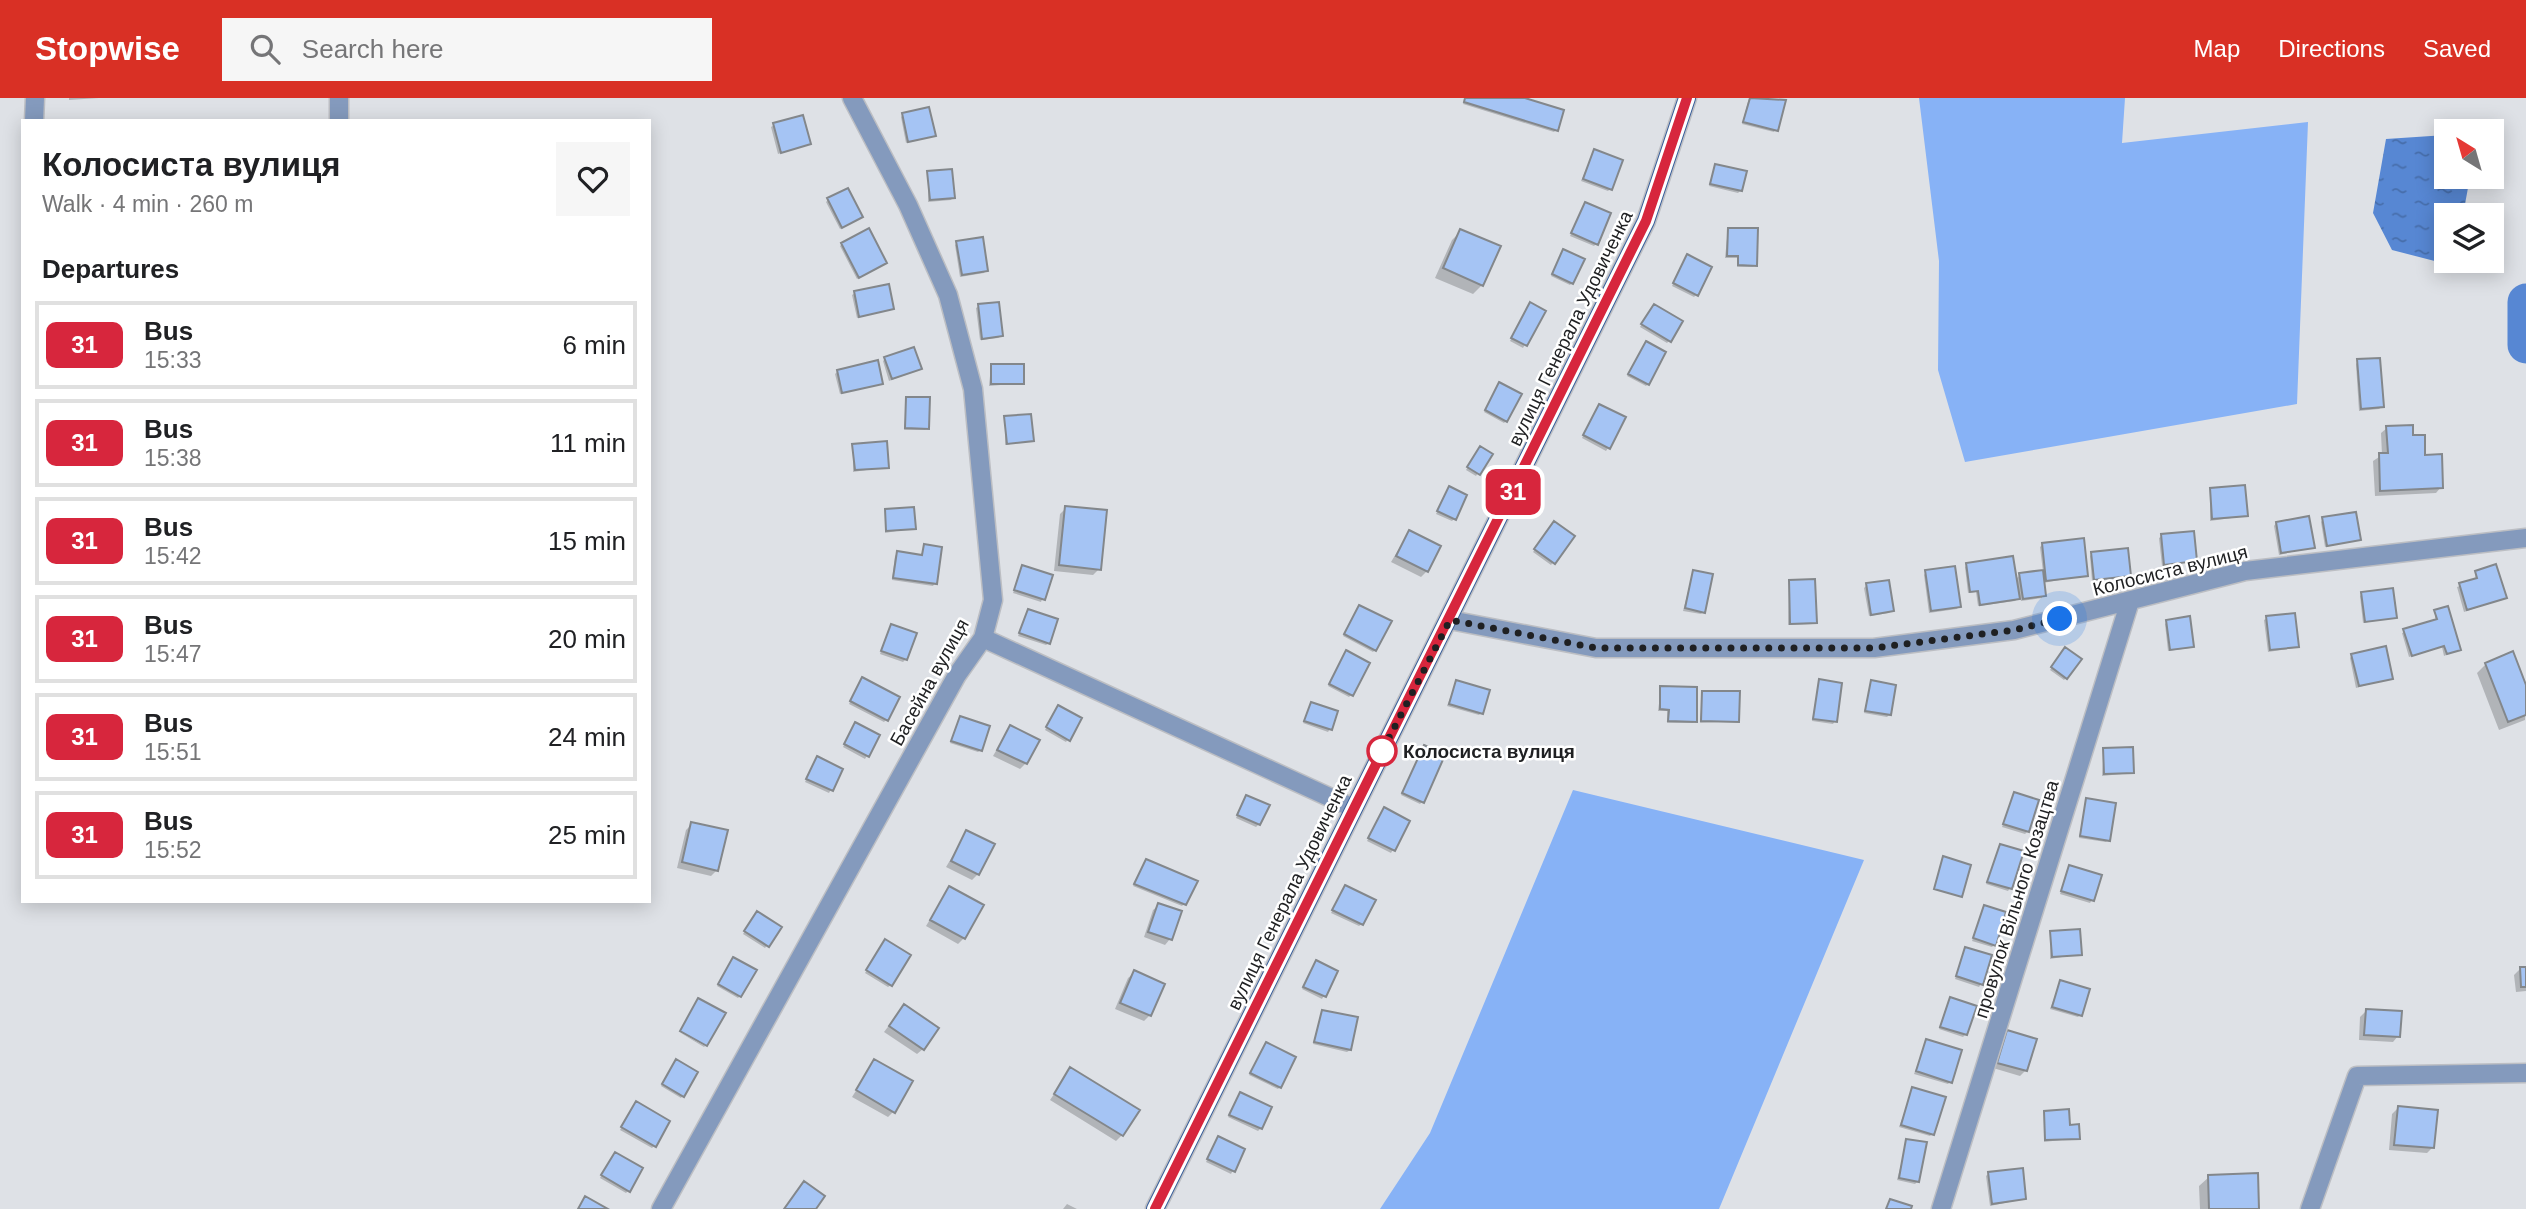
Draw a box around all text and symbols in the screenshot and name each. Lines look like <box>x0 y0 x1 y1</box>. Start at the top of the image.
search box <box>222 18 712 81</box>
text: Stopwise <box>35 30 180 67</box>
icon: search <box>246 30 284 68</box>
text: Search here <box>302 34 444 64</box>
text: Map <box>2194 35 2240 62</box>
text: Directions <box>2278 35 2385 62</box>
text: Saved <box>2423 35 2491 62</box>
north arrow <box>2434 119 2504 189</box>
map controls <box>2434 119 2504 273</box>
button: heart <box>556 142 630 216</box>
text: Колосиста вулиця <box>42 146 341 183</box>
text: Walk · 4 min · 260 m <box>42 191 253 217</box>
button: layers <box>2434 203 2504 273</box>
street label: вулиця Генерала Удовиченка <box>1504 207 1637 449</box>
text: Departures <box>42 254 179 284</box>
text: Bus <box>144 316 193 346</box>
text: 6 min <box>562 330 626 360</box>
text: 31 <box>71 331 98 358</box>
text: 15:33 <box>144 347 202 373</box>
text: Bus <box>144 414 193 444</box>
text: 11 min <box>550 428 626 458</box>
text: 31 <box>71 429 98 456</box>
text: 15:38 <box>144 445 202 471</box>
line badge: 31 <box>1482 469 1544 515</box>
text: 31 <box>1500 478 1526 505</box>
text: Bus <box>144 512 193 542</box>
text: 15 min <box>548 526 626 556</box>
text: 31 <box>71 527 98 554</box>
street label: Колосиста вулиця <box>2091 541 2250 600</box>
text: 15:42 <box>144 543 202 569</box>
your location <box>2042 601 2077 636</box>
text: Bus <box>144 610 193 640</box>
street label: Басейна вулиця <box>886 615 973 749</box>
text: 20 min <box>548 624 626 654</box>
text: 31 <box>71 625 98 652</box>
text: 15:47 <box>144 641 202 667</box>
text: Bus <box>144 708 193 738</box>
text: 24 min <box>548 722 626 752</box>
text: 31 <box>71 723 98 750</box>
marker: Колосиста вулиця <box>1367 736 1397 766</box>
text: 15:51 <box>144 739 202 765</box>
place label: Колосиста вулиця <box>1403 741 1575 762</box>
street label: вулиця Генерала Удовиченка <box>1223 771 1356 1013</box>
street label: провулок Вільного Козацтва <box>1970 777 2063 1021</box>
text: Bus <box>144 806 193 836</box>
text: 25 min <box>548 820 626 850</box>
text: 31 <box>71 821 98 848</box>
text: 15:52 <box>144 837 202 863</box>

